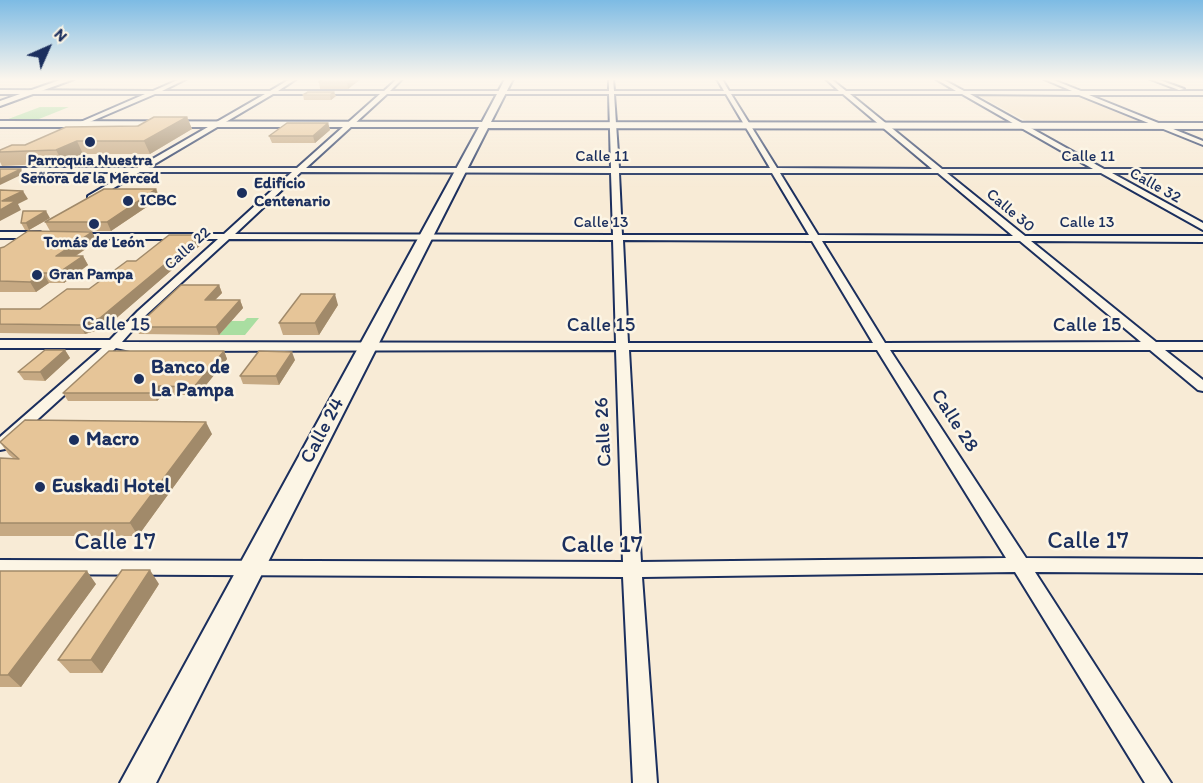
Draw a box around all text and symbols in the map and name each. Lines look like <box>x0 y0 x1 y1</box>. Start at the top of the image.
north arrow <box>18 18 78 78</box>
text: N <box>51 24 72 45</box>
marker: Parroquia Nuestra Señora de la Merced <box>83 135 97 149</box>
street label: Calle 11 <box>575 147 629 167</box>
street label: Calle 11 <box>1061 147 1115 167</box>
place label: Parroquia Nuestra Señora de la Merced <box>21 151 159 189</box>
street label: Calle 32 <box>1126 164 1184 208</box>
place label: Edificio Centenario <box>254 174 330 212</box>
street label: Calle 30 <box>982 185 1038 237</box>
marker: Edificio Centenario <box>235 186 249 200</box>
place label: ICBC <box>140 191 177 211</box>
marker: ICBC <box>121 194 135 208</box>
street label: Calle 13 <box>573 213 629 233</box>
street label: Calle 13 <box>1059 213 1115 233</box>
marker: Tomás de León <box>87 217 101 231</box>
street label: Calle 22 <box>161 223 215 275</box>
place label: Tomás de León <box>43 233 145 253</box>
place label: Gran Pampa <box>49 265 133 285</box>
marker: Gran Pampa <box>30 268 44 282</box>
street label: Calle 15 <box>82 312 150 338</box>
street label: Calle 15 <box>567 314 635 338</box>
street label: Calle 15 <box>1053 314 1121 338</box>
place label: Banco de La Pampa <box>151 356 234 403</box>
marker: Banco de La Pampa <box>132 372 146 386</box>
street label: Calle 28 <box>925 385 983 457</box>
street label: Calle 24 <box>296 394 350 468</box>
street label: Calle 26 <box>590 397 618 467</box>
place label: Macro <box>86 428 139 452</box>
marker: Macro <box>67 433 81 447</box>
place label: Euskadi Hotel <box>52 475 170 499</box>
marker: Euskadi Hotel <box>33 480 47 494</box>
street label: Calle 17 <box>1047 528 1129 556</box>
street label: Calle 17 <box>74 529 156 557</box>
street label: Calle 17 <box>561 532 643 560</box>

